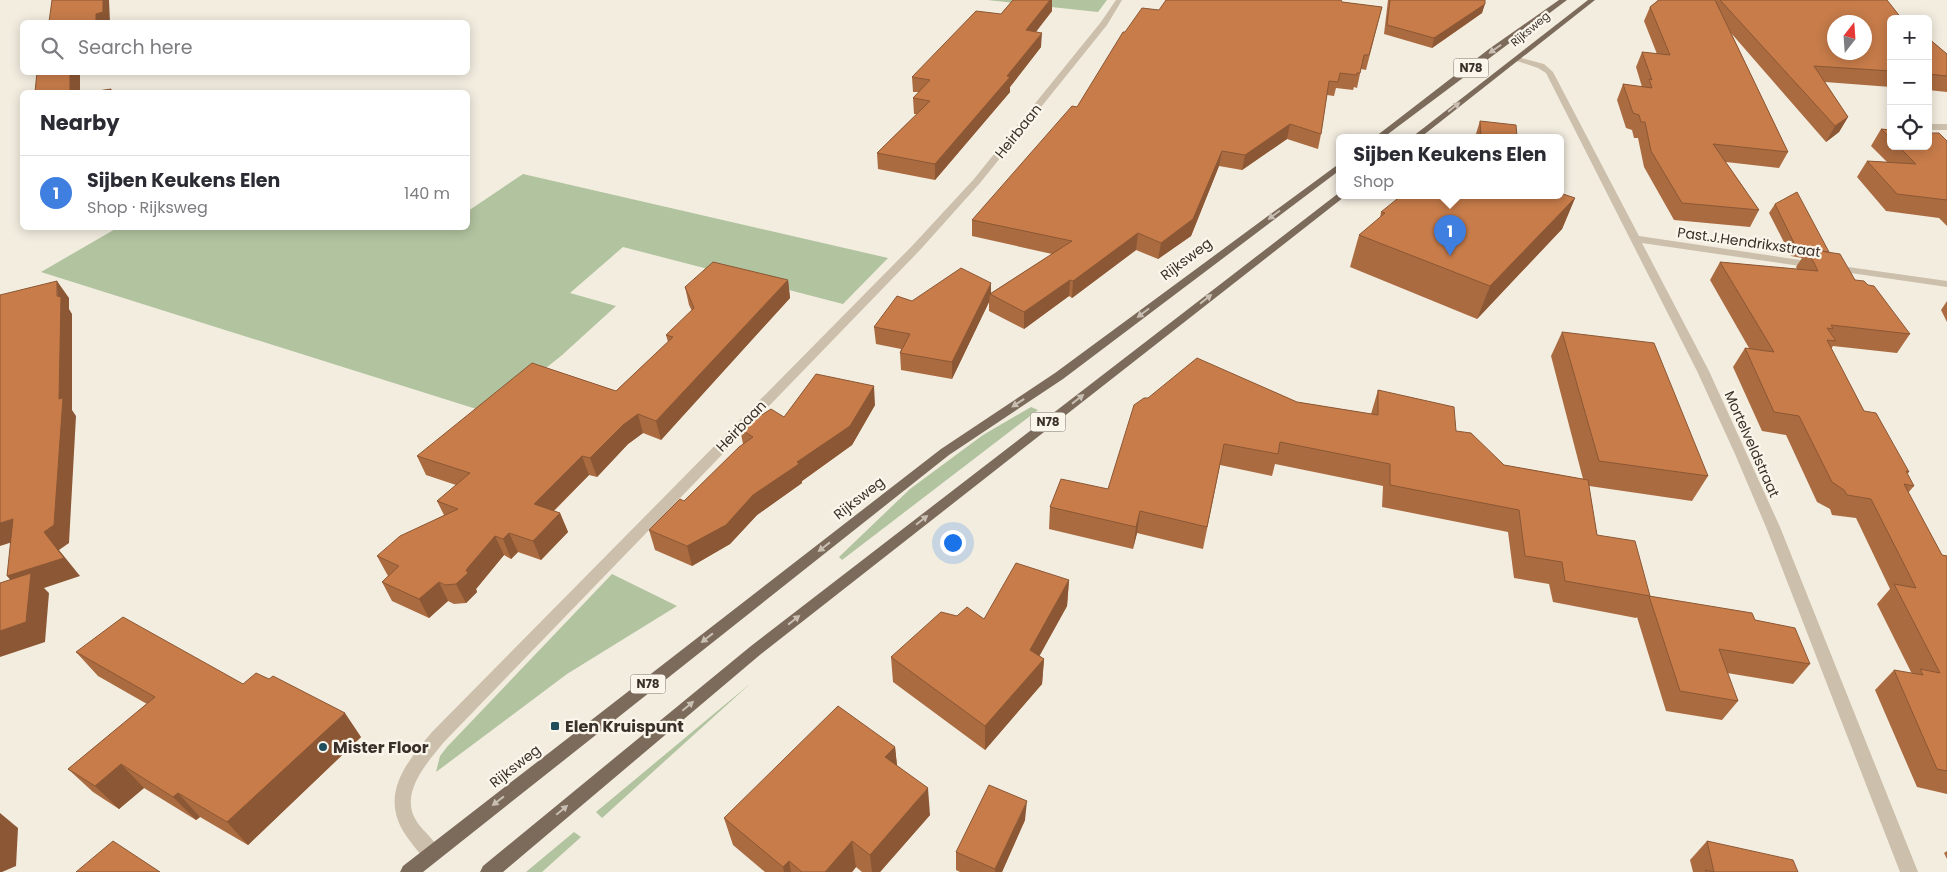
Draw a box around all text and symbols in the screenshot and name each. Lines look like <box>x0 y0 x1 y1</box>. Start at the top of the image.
street label: Rijksweg <box>1507 8 1553 50</box>
north arrow <box>1827 15 1872 60</box>
map controls <box>1887 15 1932 150</box>
button: + <box>1887 15 1932 60</box>
search box <box>20 20 470 75</box>
icon: search <box>38 34 66 62</box>
text: Search here <box>78 34 192 61</box>
one-way arrow <box>1489 44 1502 54</box>
road number: N78 <box>1454 58 1488 78</box>
button: − <box>1887 60 1932 105</box>
street label: Heirbaan <box>990 100 1046 162</box>
one-way arrow <box>1447 102 1460 113</box>
button: locate <box>1887 105 1932 150</box>
text: Nearby <box>40 108 120 137</box>
popup <box>1336 134 1564 199</box>
text: Sijben Keukens Elen <box>1353 141 1547 168</box>
text: Sijben Keukens Elen <box>87 167 280 194</box>
text: Shop <box>1353 170 1394 193</box>
text: 1 <box>53 182 59 205</box>
text: 140 m <box>404 182 450 205</box>
text: Shop · Rijksweg <box>87 196 208 219</box>
one-way arrow <box>1268 210 1281 221</box>
pin: 1 <box>1434 215 1466 256</box>
street label: Past.J.Hendrikxstraat <box>1676 222 1822 262</box>
street label: Rijksweg <box>1156 233 1216 285</box>
one-way arrow <box>1199 294 1212 305</box>
one-way arrow <box>1137 307 1150 318</box>
street label: Mortelveldstraat <box>1720 388 1784 500</box>
one-way arrow <box>1071 394 1085 404</box>
street label: Heirbaan <box>711 396 771 456</box>
one-way arrow <box>1011 398 1025 408</box>
road number: N78 <box>1030 412 1066 432</box>
street label: Rijksweg <box>829 472 889 524</box>
one-way arrow <box>915 515 928 526</box>
your location <box>940 530 966 556</box>
one-way arrow <box>818 542 831 553</box>
one-way arrow <box>787 615 800 626</box>
one-way arrow <box>701 633 714 644</box>
road number: N78 <box>630 674 666 694</box>
one-way arrow <box>681 701 694 712</box>
place label: Elen Kruispunt <box>565 715 684 738</box>
marker: Elen Kruispunt <box>549 720 561 732</box>
place label: Mister Floor <box>333 736 429 759</box>
street label: Rijksweg <box>485 740 545 792</box>
marker: Mister Floor <box>317 741 329 753</box>
one-way arrow <box>492 796 505 807</box>
one-way arrow <box>555 804 568 815</box>

